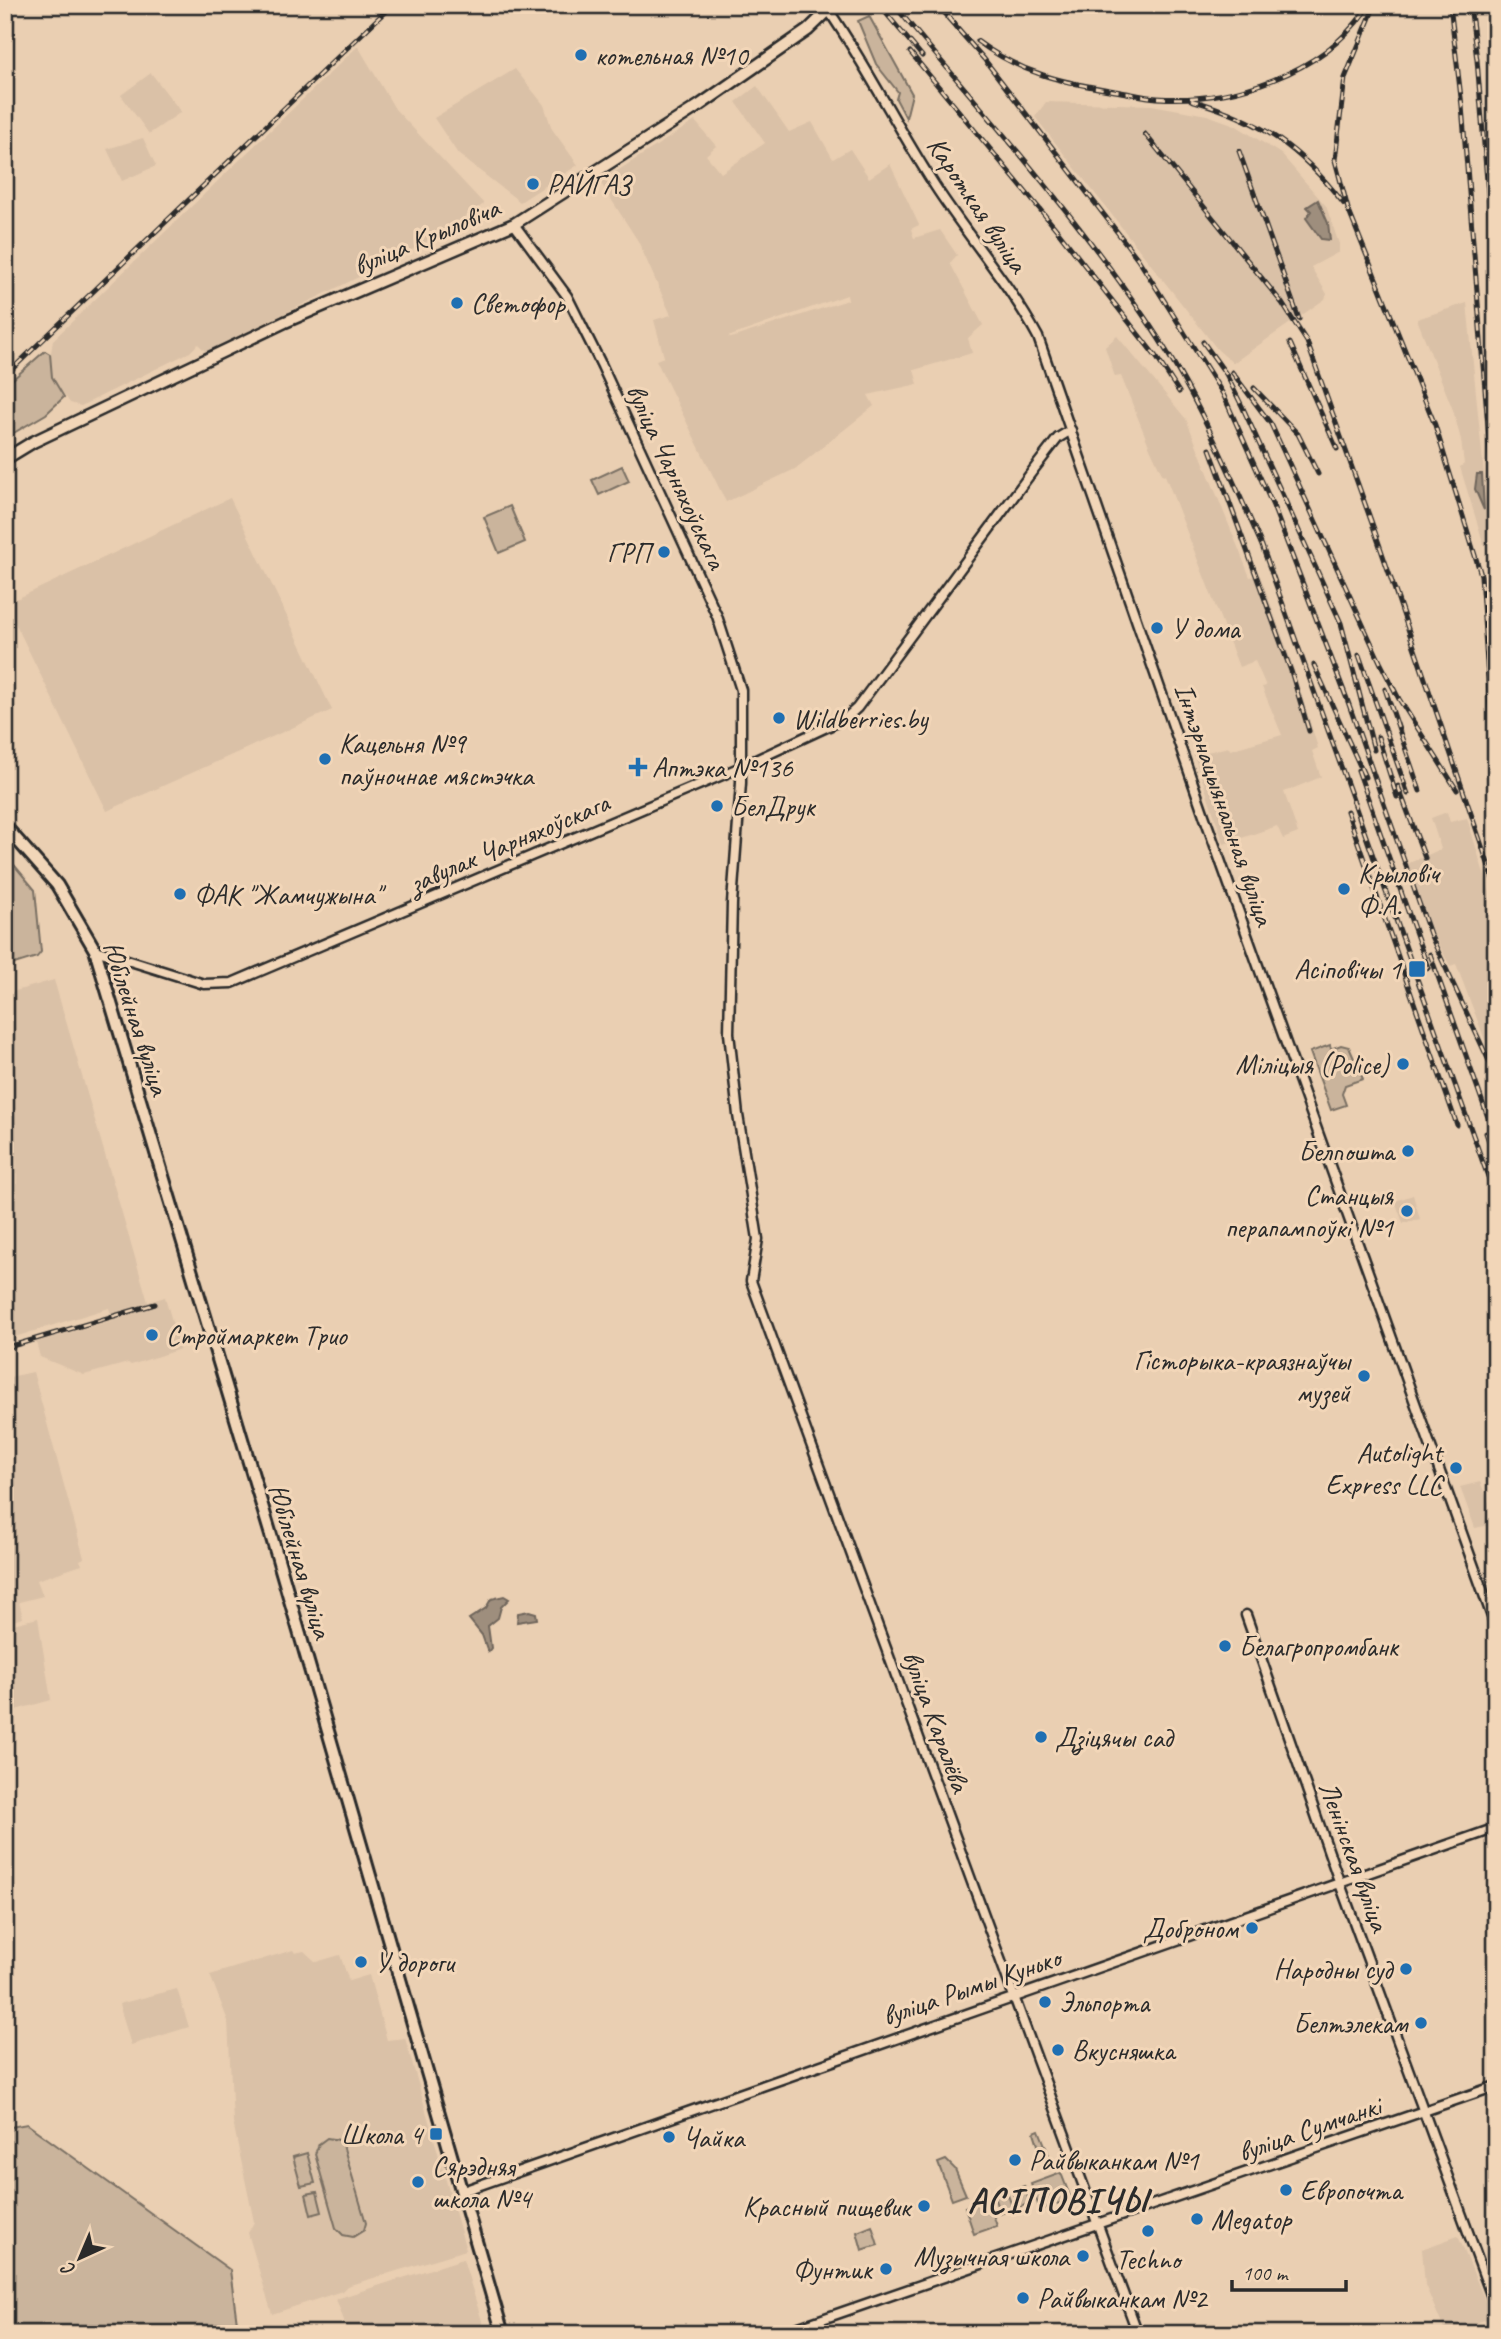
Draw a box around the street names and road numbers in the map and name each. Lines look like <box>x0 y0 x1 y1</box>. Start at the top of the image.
street label: Кароткая вуліца <box>919 130 1037 280</box>
street label: вуліца Крыловіча <box>348 189 506 283</box>
street label: вуліца Чарняхоўскага <box>618 378 735 576</box>
street label: Інтэрнацыянальная вуліца <box>1167 678 1283 932</box>
street label: завулак Чарняхоўскага <box>400 784 616 903</box>
street label: Юбілейная вуліца <box>95 937 178 1101</box>
street label: Юбілейная вуліца <box>260 1480 341 1644</box>
street label: вуліца Каралёва <box>895 1646 979 1798</box>
street label: Ленінская вуліца <box>1311 1776 1398 1938</box>
street label: вуліца Рымы Кунько <box>877 1939 1068 2033</box>
street label: вуліца Сумчанкі <box>1233 2086 1389 2169</box>

